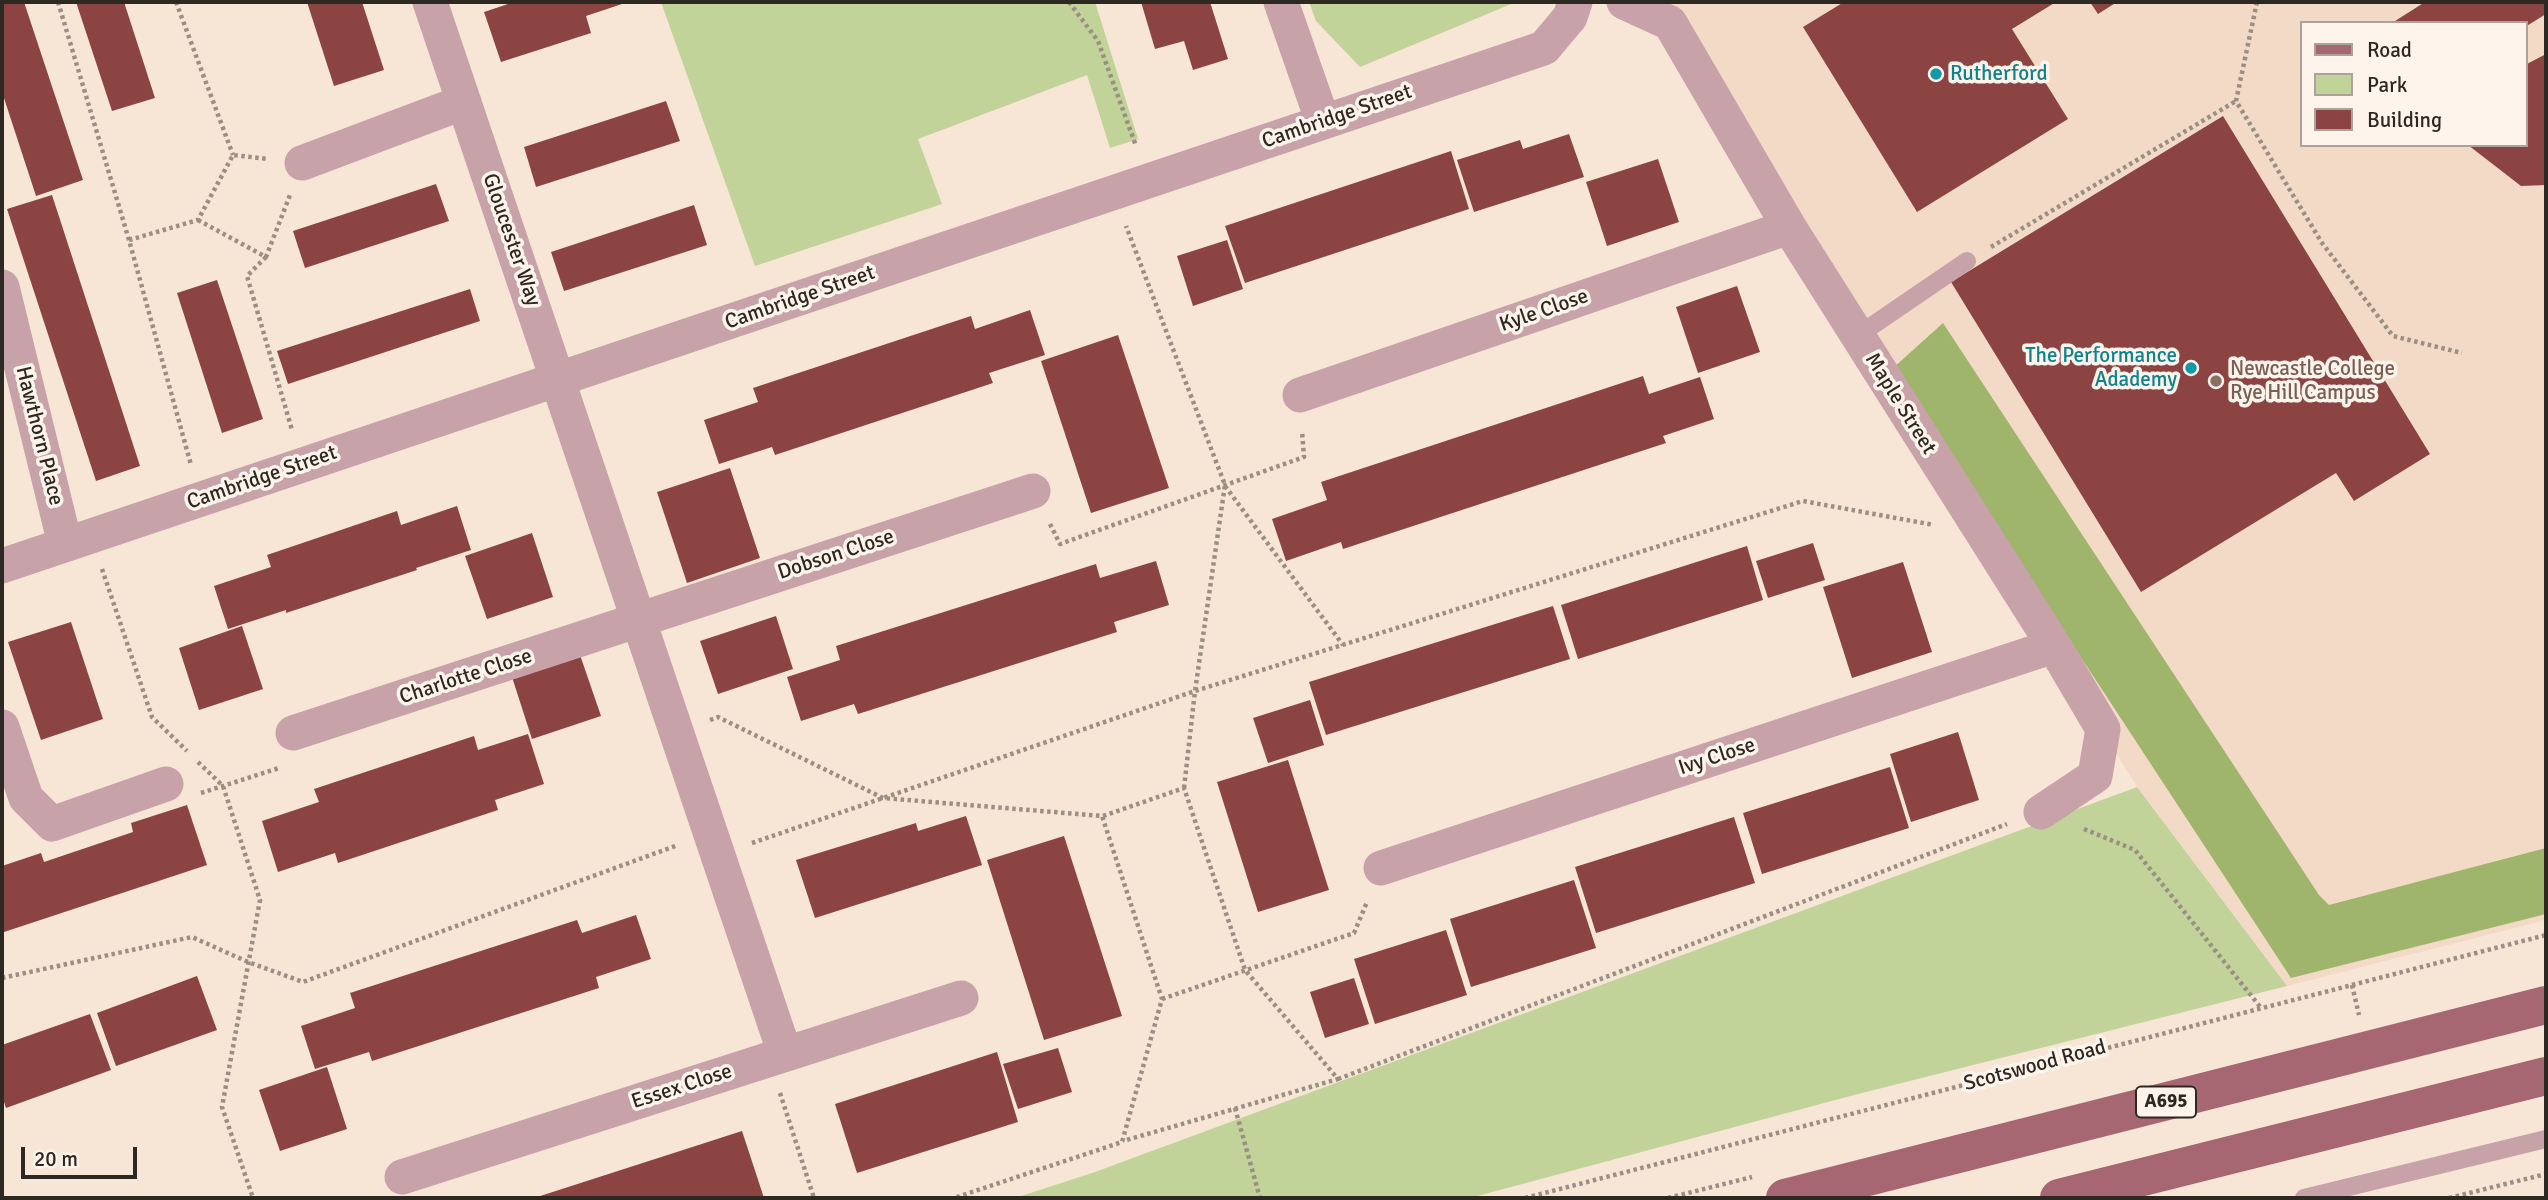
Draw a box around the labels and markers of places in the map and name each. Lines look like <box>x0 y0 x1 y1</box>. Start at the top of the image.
place label: Rutherford <box>1950 61 2048 87</box>
marker: Rutherford <box>1928 66 1944 82</box>
place label: The Performance Adademy <box>2025 343 2177 393</box>
place label: Newcastle College Rye Hill Campus <box>2230 356 2395 406</box>
marker: The Performance Adademy <box>2183 360 2199 376</box>
marker: Newcastle College Rye Hill Campus <box>2208 373 2224 389</box>

